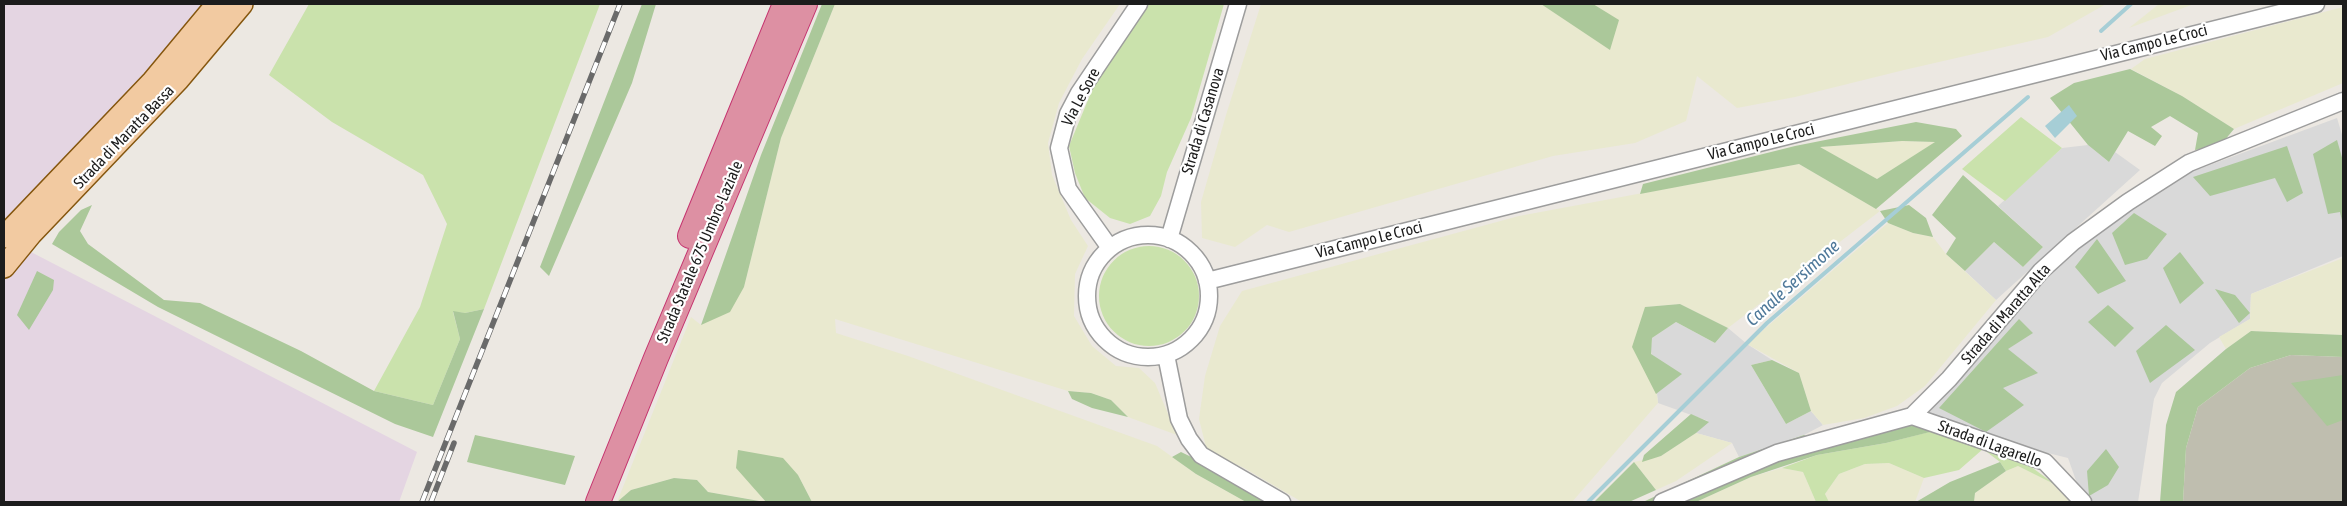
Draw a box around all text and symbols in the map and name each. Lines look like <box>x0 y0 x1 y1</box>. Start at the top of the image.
street label: Via Campo Le Croci <box>2099 20 2209 66</box>
street label: Via Le Sore <box>1058 65 1104 129</box>
street label: Strada di Casanova <box>1178 65 1228 177</box>
street label: Strada di Maratta Bassa <box>70 81 178 193</box>
street label: Via Campo Le Croci <box>1706 119 1816 165</box>
street label: Strada Statale 675 Umbro-Laziale <box>653 158 747 346</box>
street label: Via Campo Le Croci <box>1314 217 1424 263</box>
water label: Canale Sersimone <box>1742 235 1844 331</box>
street label: Strada di Maratta Alta <box>1957 260 2055 368</box>
street label: Strada di Lagarello <box>1935 416 2045 472</box>

